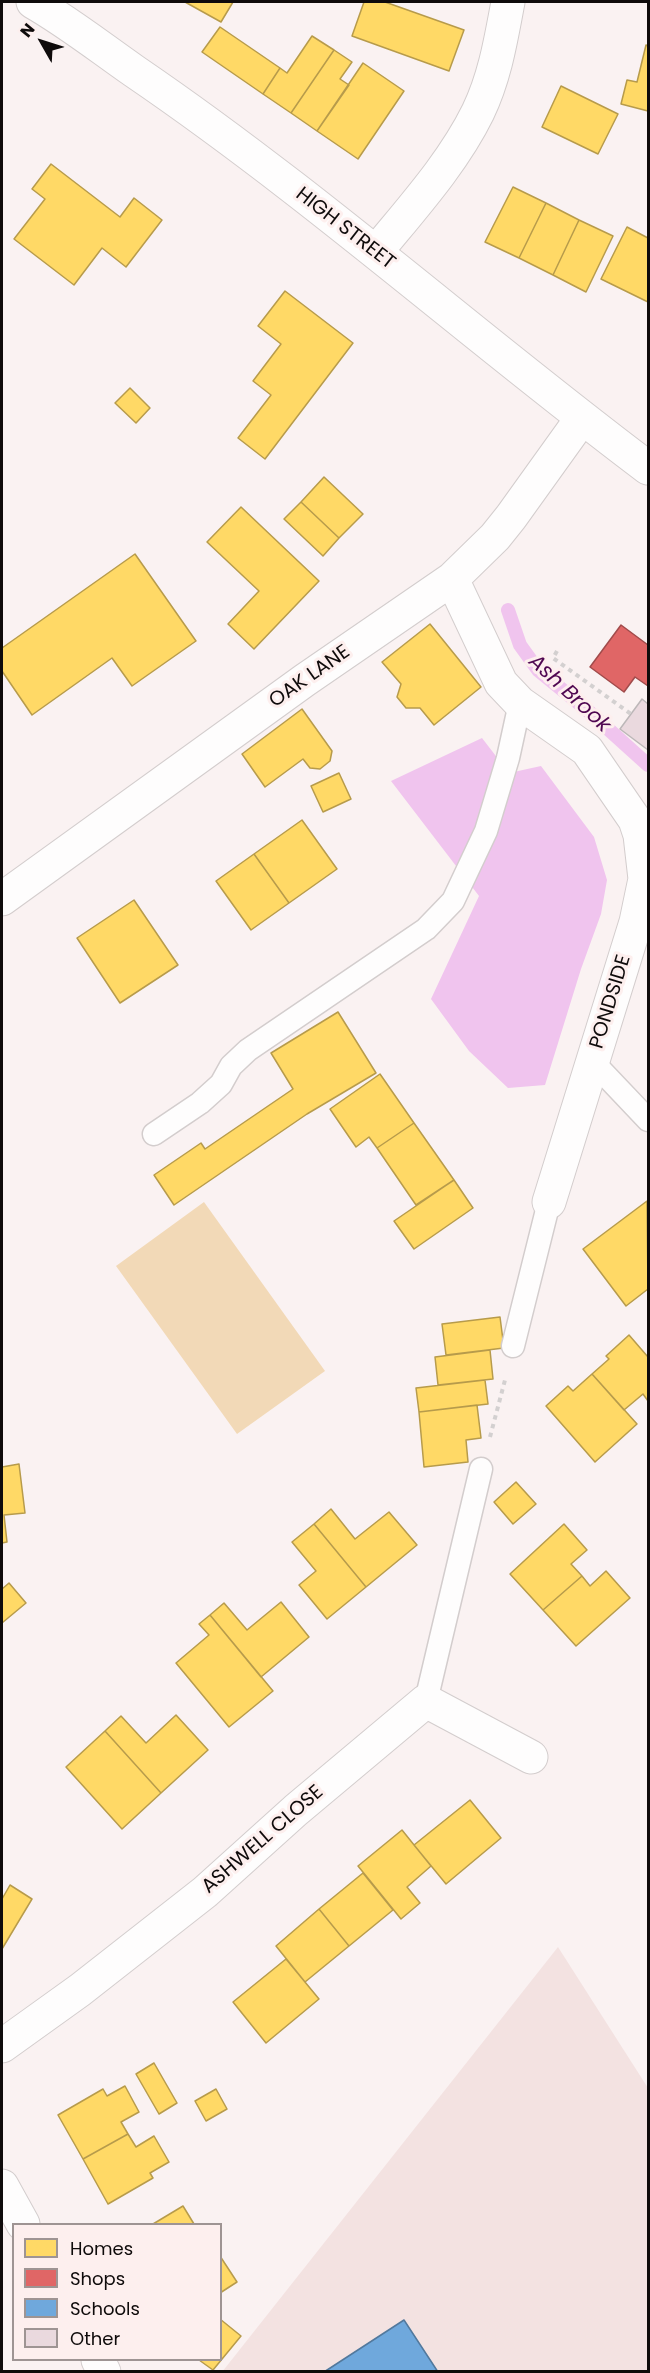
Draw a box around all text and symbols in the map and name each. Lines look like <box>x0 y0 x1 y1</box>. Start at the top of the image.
north arrow <box>12 12 72 72</box>
text: N <box>15 18 40 42</box>
street label: HIGH STREET <box>291 183 399 275</box>
street label: OAK LANE <box>265 641 355 713</box>
water label: Ash Brook <box>523 650 615 738</box>
street label: PONDSIDE <box>585 952 637 1052</box>
street label: ASHWELL CLOSE <box>197 1781 329 1899</box>
legend <box>12 2223 222 2361</box>
text: Homes <box>70 2236 133 2261</box>
text: Shops <box>70 2266 125 2291</box>
text: Schools <box>70 2296 140 2321</box>
text: Other <box>70 2326 120 2351</box>

